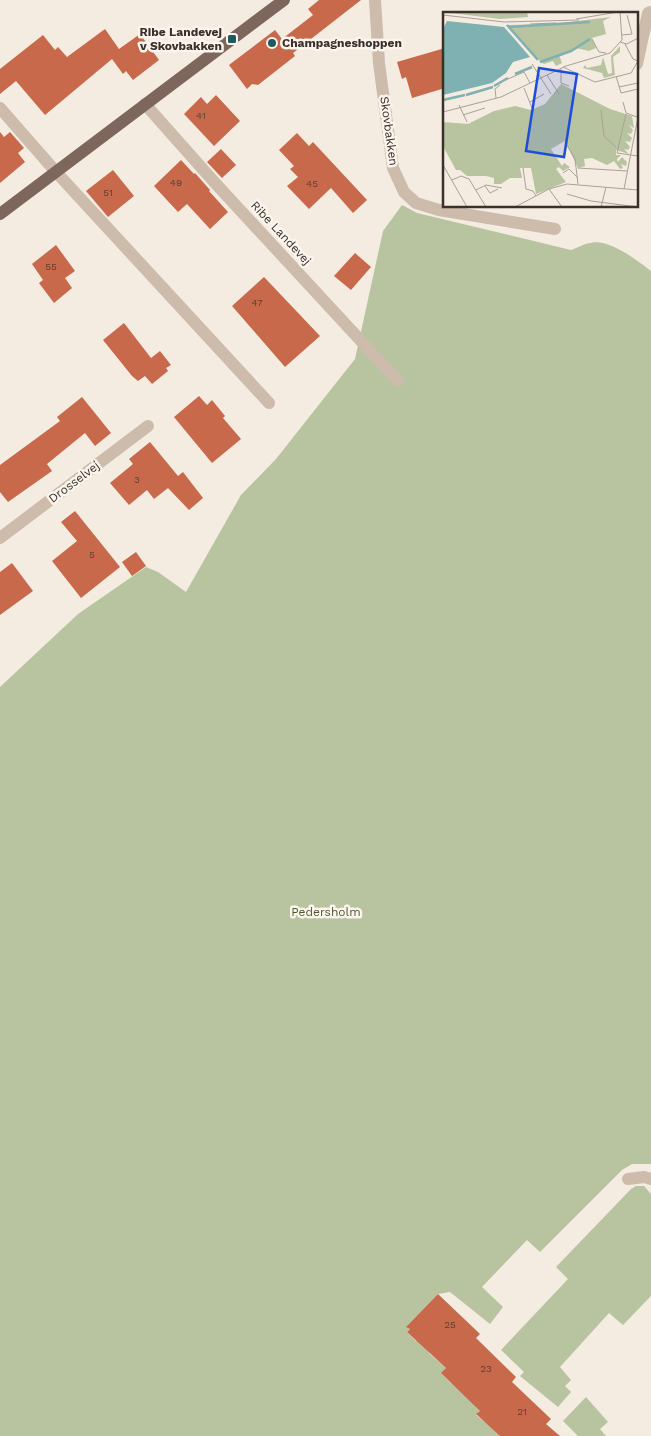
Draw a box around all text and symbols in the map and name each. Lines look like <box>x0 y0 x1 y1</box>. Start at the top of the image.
inset map <box>443 12 638 208</box>
place label: Ribe Landevej v Skovbakken <box>139 25 222 53</box>
marker: Ribe Landevej v Skovbakken <box>226 33 238 45</box>
place label: Champagneshoppen <box>282 36 402 50</box>
marker: Champagneshoppen <box>266 37 278 49</box>
street label: Skovbakken <box>377 95 401 167</box>
house number: 41 <box>196 110 206 121</box>
house number: 49 <box>170 177 182 188</box>
house number: 45 <box>306 178 318 189</box>
house number: 51 <box>103 187 113 198</box>
street label: Ribe Landevej <box>248 198 314 268</box>
house number: 55 <box>45 261 57 272</box>
house number: 47 <box>251 297 263 308</box>
street label: Drosselvej <box>46 458 102 506</box>
house number: 3 <box>134 474 140 485</box>
house number: 5 <box>89 549 95 560</box>
park label: Pedersholm <box>291 905 361 919</box>
house number: 25 <box>444 1319 456 1330</box>
house number: 23 <box>480 1363 492 1374</box>
house number: 21 <box>517 1406 527 1417</box>

